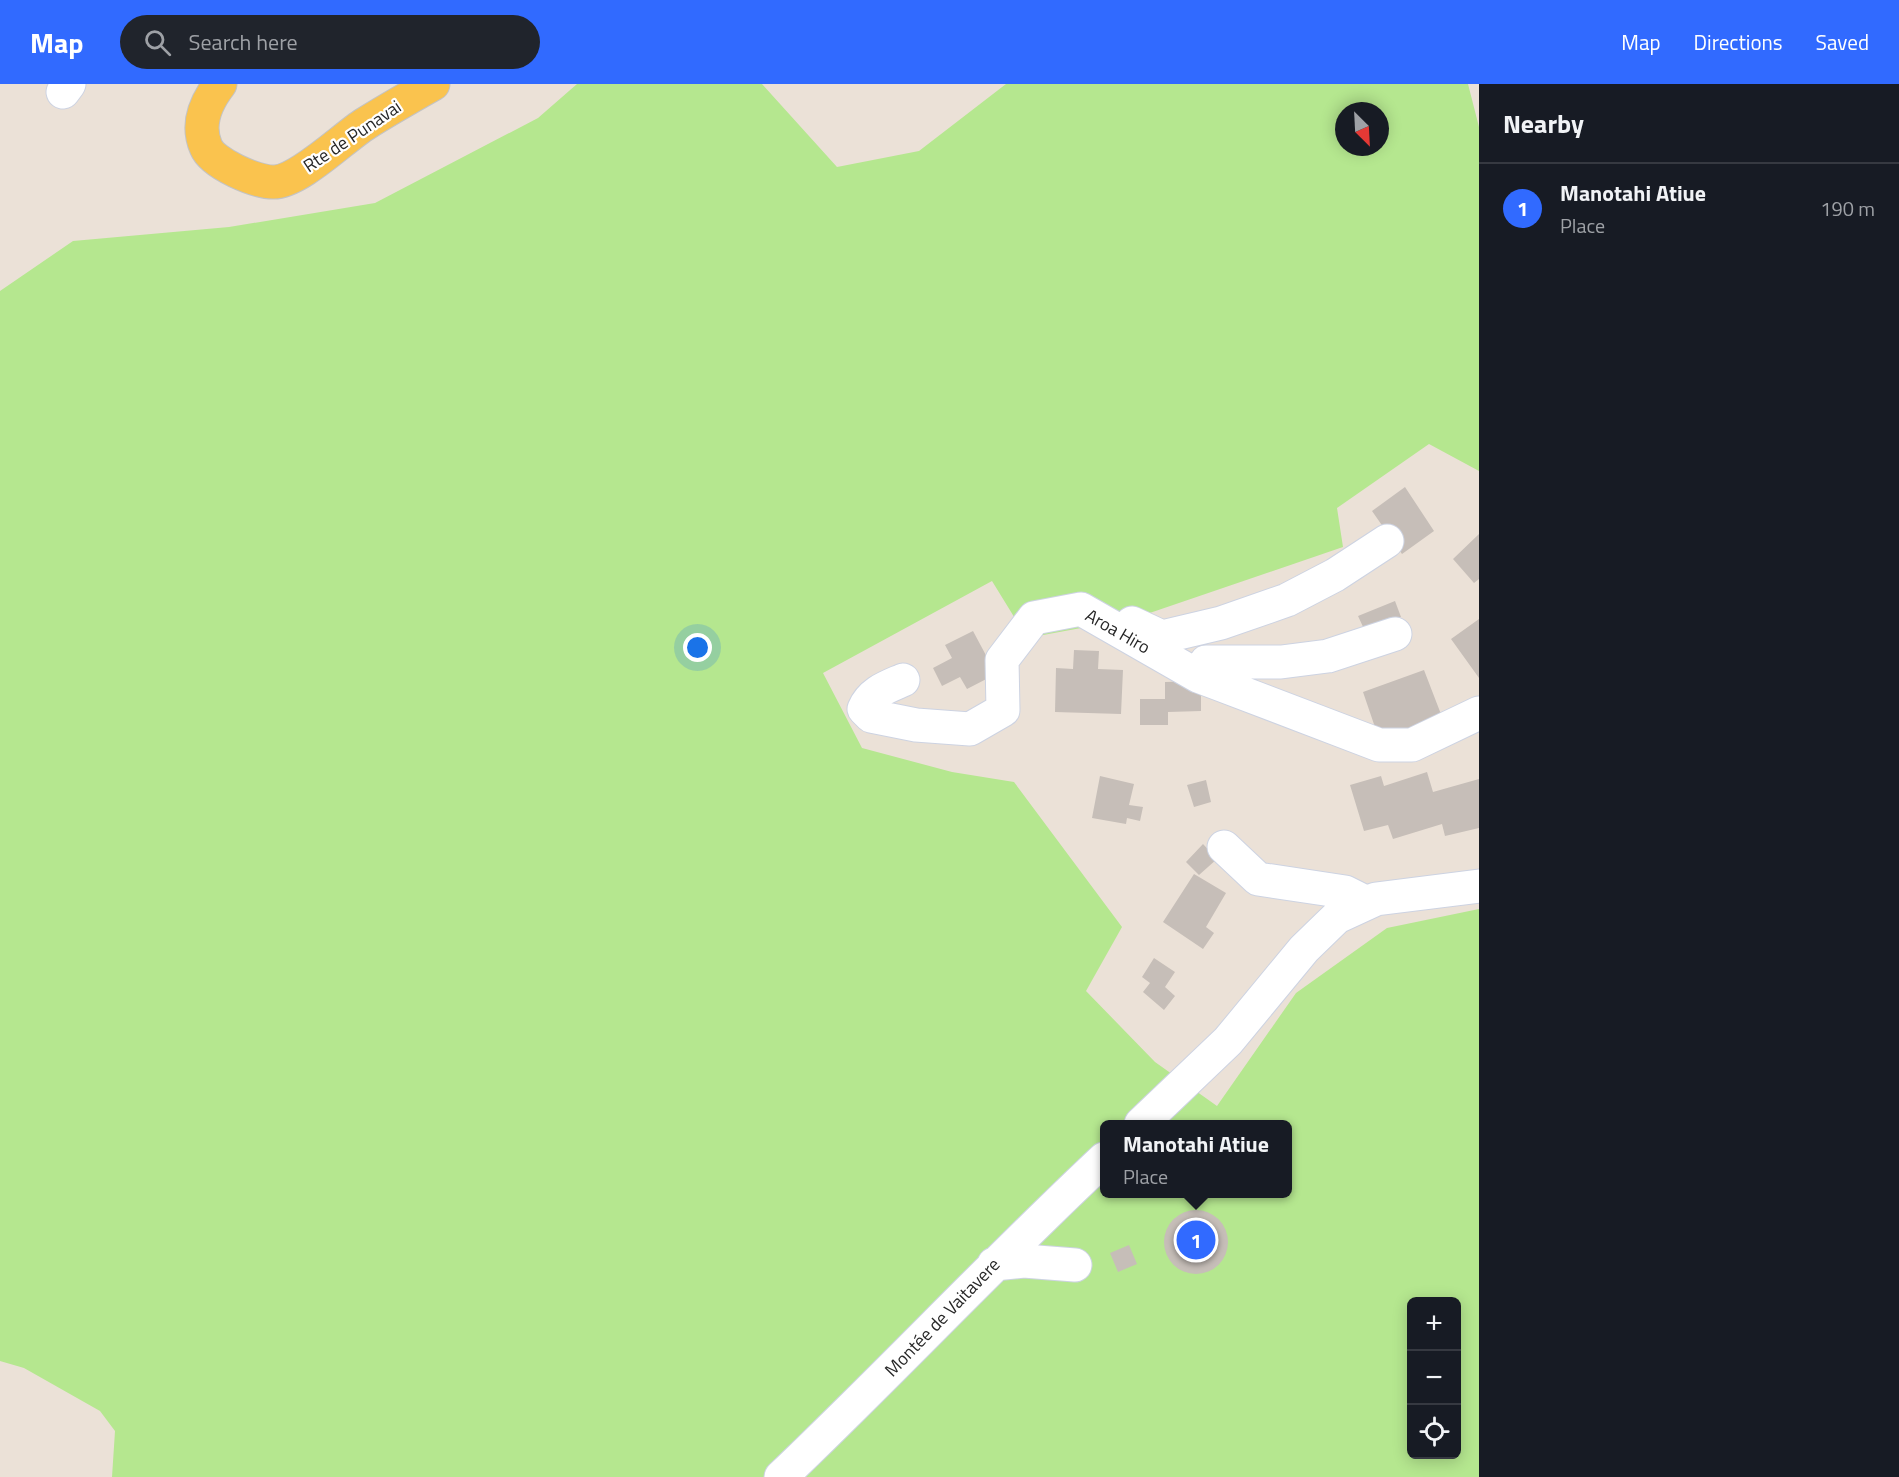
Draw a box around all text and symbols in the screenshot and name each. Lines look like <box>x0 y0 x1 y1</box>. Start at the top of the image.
search box <box>120 15 540 69</box>
text: Map <box>30 21 84 64</box>
text: Search here <box>189 25 298 59</box>
icon: search <box>141 26 174 59</box>
text: Map <box>1621 26 1661 58</box>
text: Directions <box>1694 26 1783 58</box>
text: Saved <box>1816 26 1869 58</box>
street label: Rte de Punavai <box>297 93 407 179</box>
north arrow <box>1335 102 1389 156</box>
text: Nearby <box>1503 104 1584 143</box>
text: Manotahi Atiue <box>1560 176 1706 210</box>
text: 1 <box>1517 193 1528 224</box>
text: 190 m <box>1820 193 1875 224</box>
text: Place <box>1560 210 1605 241</box>
street label: Aroa Hiro <box>1081 602 1155 660</box>
your location <box>683 633 712 662</box>
popup <box>1100 1120 1292 1198</box>
text: Manotahi Atiue <box>1123 1127 1269 1161</box>
text: Place <box>1123 1161 1168 1192</box>
pin: 1 <box>1176 1218 1216 1262</box>
street label: Montée de Vaitavere <box>878 1251 1006 1383</box>
map controls <box>1407 1297 1461 1459</box>
button: + <box>1407 1297 1461 1351</box>
button: − <box>1407 1351 1461 1405</box>
button: locate <box>1407 1405 1461 1459</box>

